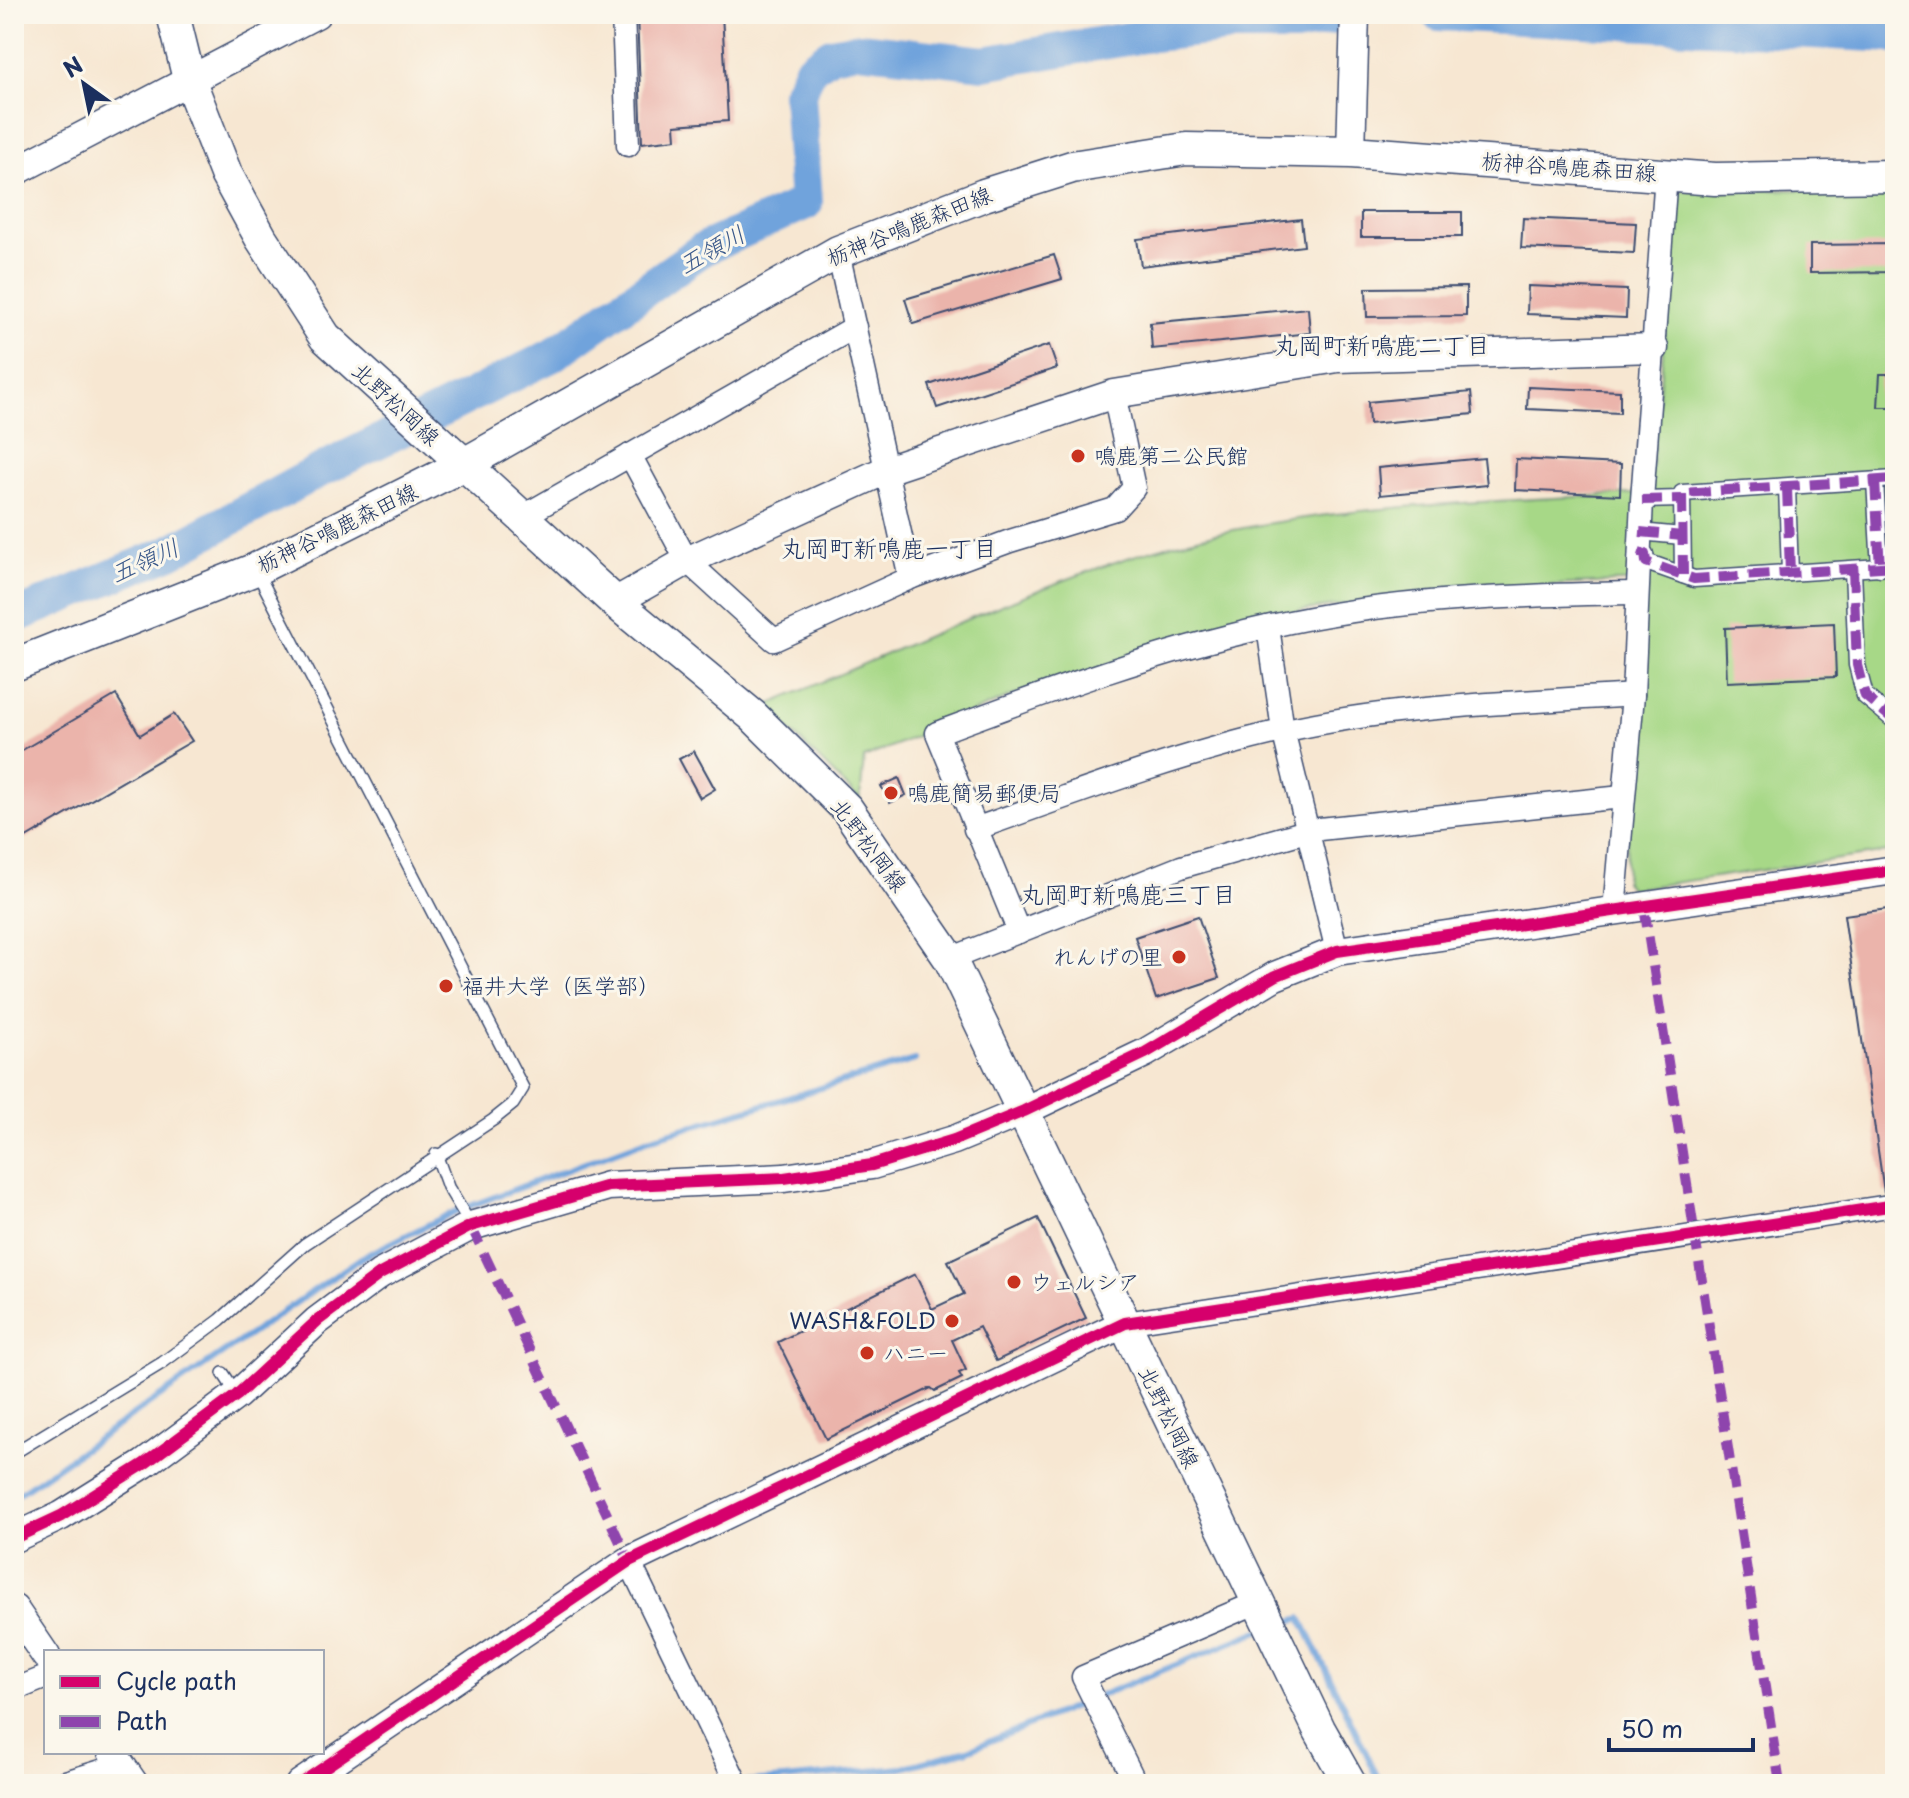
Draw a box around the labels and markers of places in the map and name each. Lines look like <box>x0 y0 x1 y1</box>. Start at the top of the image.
place label: 鳴鹿第二公民館 <box>1094 438 1248 471</box>
marker: 鳴鹿第二公民館 <box>1069 447 1087 465</box>
place label: 鳴鹿簡易郵便局 <box>907 775 1061 808</box>
marker: 鳴鹿簡易郵便局 <box>882 784 900 802</box>
place label: れんげの里 <box>1053 939 1163 972</box>
marker: れんげの里 <box>1170 948 1188 966</box>
place label: 福井大学（医学部） <box>462 968 660 1001</box>
marker: 福井大学（医学部） <box>437 977 455 995</box>
place label: ウェルシア <box>1030 1264 1140 1297</box>
marker: ウェルシア <box>1005 1273 1023 1291</box>
place label: WASH&FOLD <box>789 1303 936 1336</box>
marker: WASH&FOLD <box>943 1312 961 1330</box>
place label: ハニー <box>883 1335 949 1368</box>
marker: ハニー <box>858 1344 876 1362</box>

